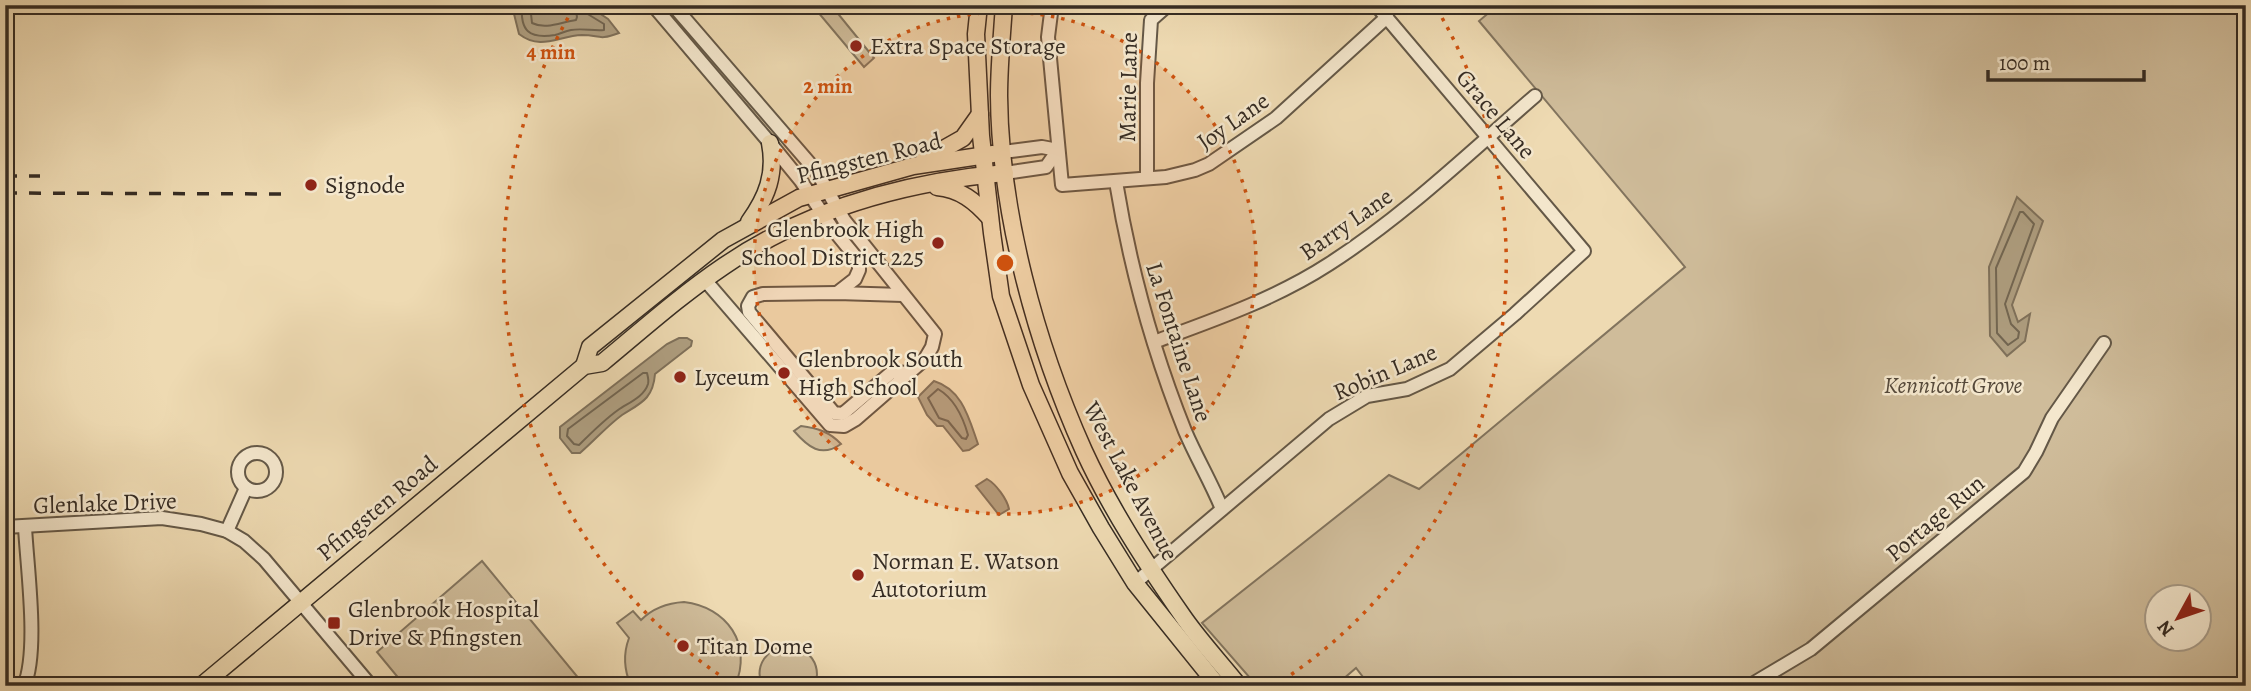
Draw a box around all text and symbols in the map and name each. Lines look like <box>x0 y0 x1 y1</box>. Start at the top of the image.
place label: Extra Space Storage <box>870 30 1066 62</box>
street label: Marie Lane <box>1111 32 1145 142</box>
text: 4 min <box>526 38 576 66</box>
marker: Extra Space Storage <box>848 38 864 54</box>
scale bar <box>1988 38 2144 82</box>
text: 100 m <box>1999 49 2050 77</box>
street label: Grace Lane <box>1449 62 1543 166</box>
text: 2 min <box>803 72 853 100</box>
street label: Joy Lane <box>1191 85 1275 157</box>
street label: Pfingsten Road <box>793 124 945 192</box>
place label: Signode <box>325 169 405 201</box>
marker: Signode <box>303 177 319 193</box>
street label: Barry Lane <box>1293 180 1399 268</box>
place label: Glenbrook High School District 225 <box>741 213 924 273</box>
marker: Glenbrook High School District 225 <box>930 235 946 251</box>
centre of rings <box>993 251 1017 275</box>
street label: La Fontaine Lane <box>1138 258 1220 426</box>
street label: Robin Lane <box>1328 336 1442 408</box>
place label: Glenbrook South High School <box>798 343 963 403</box>
place label: Lyceum <box>694 361 770 393</box>
marker: Glenbrook South High School <box>776 365 792 381</box>
marker: Lyceum <box>672 369 688 385</box>
park label: Kennicott Grove <box>1884 369 2023 401</box>
street label: West Lake Avenue <box>1075 395 1186 566</box>
street label: Pfingsten Road <box>310 448 444 568</box>
street label: Portage Run <box>1879 467 1991 569</box>
street label: Glenlake Drive <box>33 485 177 521</box>
place label: Norman E. Watson Autotorium <box>871 545 1059 605</box>
marker: Norman E. Watson Autotorium <box>850 567 866 583</box>
north arrow <box>2142 582 2212 652</box>
place label: Glenbrook Hospital Drive & Pfingsten <box>348 593 539 653</box>
marker: Glenbrook Hospital Drive & Pfingsten <box>326 615 342 631</box>
text: N <box>2151 615 2180 642</box>
place label: Titan Dome <box>697 630 813 662</box>
marker: Titan Dome <box>675 638 691 654</box>

